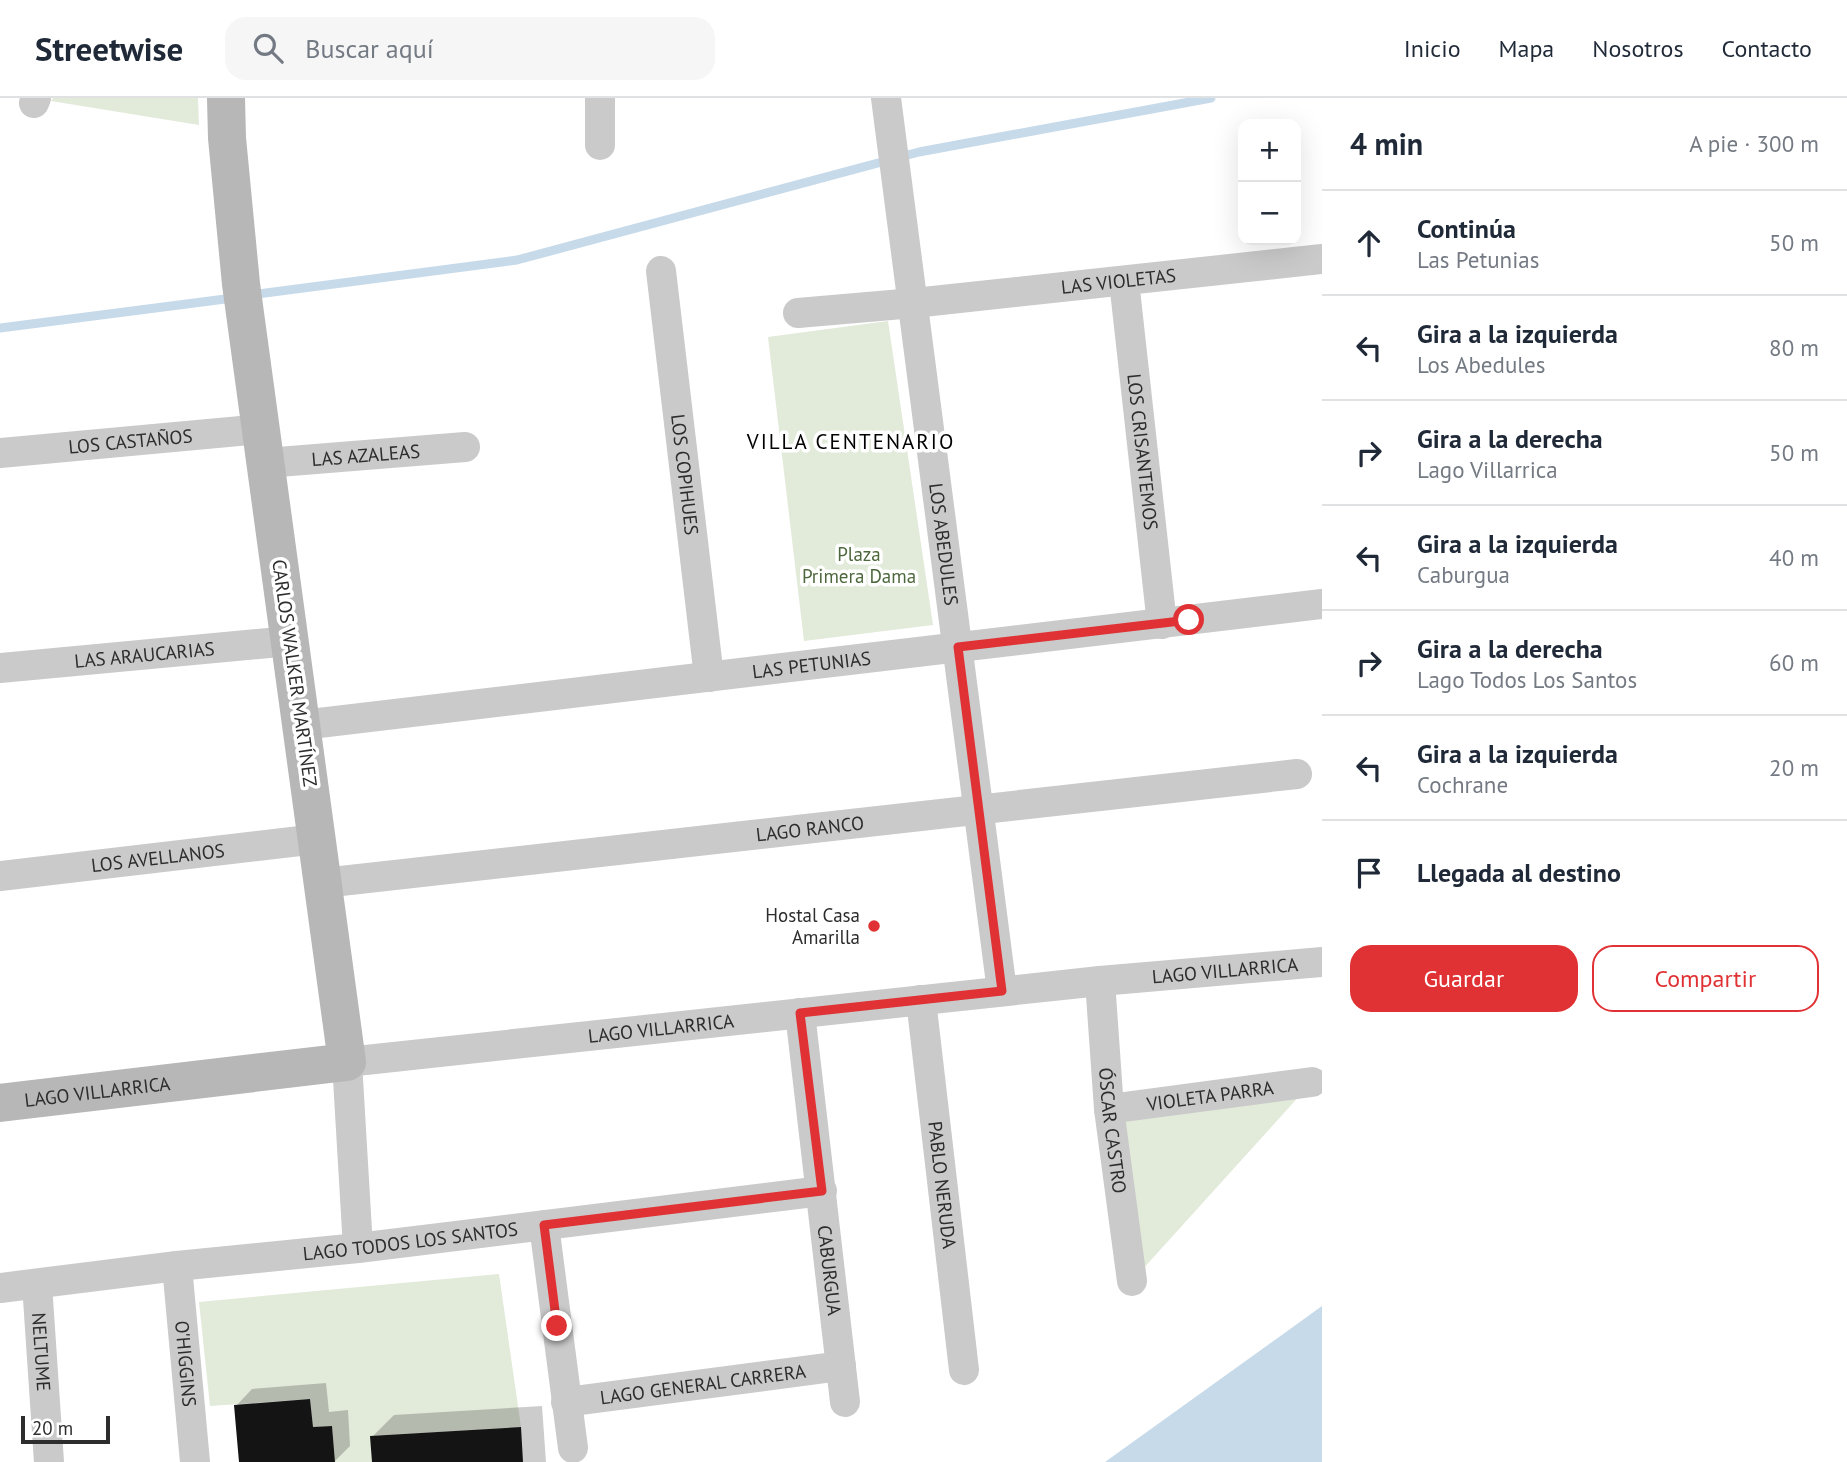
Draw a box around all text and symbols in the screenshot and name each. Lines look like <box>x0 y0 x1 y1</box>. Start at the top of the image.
search box <box>225 17 715 80</box>
text: Streetwise <box>35 27 183 70</box>
icon: search <box>249 29 287 67</box>
text: Buscar aquí <box>305 32 434 65</box>
text: Inicio <box>1404 33 1461 64</box>
text: Mapa <box>1499 33 1554 64</box>
text: Nosotros <box>1592 33 1684 64</box>
text: Contacto <box>1722 33 1812 64</box>
map controls <box>1238 119 1301 245</box>
button: + <box>1238 119 1301 182</box>
text: 4 min <box>1350 124 1423 163</box>
text: A pie · 300 m <box>1689 129 1819 158</box>
button: − <box>1238 182 1301 245</box>
text: Continúa <box>1417 212 1516 245</box>
icon: ahead <box>1350 224 1388 262</box>
text: 50 m <box>1769 228 1819 257</box>
text: Las Petunias <box>1417 245 1539 274</box>
street label: LAS VIOLETAS <box>1060 263 1177 299</box>
text: Gira a la izquierda <box>1417 317 1618 350</box>
icon: left <box>1350 329 1388 367</box>
text: 80 m <box>1769 333 1819 362</box>
text: Los Abedules <box>1417 350 1545 379</box>
street label: LOS CRISANTEMOS <box>1122 372 1164 531</box>
street label: LOS COPIHUES <box>666 413 704 536</box>
text: Gira a la derecha <box>1417 422 1603 455</box>
street label: LOS CASTAÑOS <box>67 423 194 459</box>
district label: VILLA CENTENARIO <box>746 428 955 455</box>
icon: right <box>1350 434 1388 472</box>
text: 50 m <box>1769 438 1819 467</box>
street label: LAS AZALEAS <box>310 439 421 471</box>
text: Lago Villarrica <box>1417 455 1558 484</box>
street label: LOS ABEDULES <box>924 481 964 607</box>
text: Gira a la izquierda <box>1417 527 1618 560</box>
icon: left <box>1350 539 1388 577</box>
park label: Plaza Primera Dama <box>802 542 916 588</box>
text: 40 m <box>1769 543 1819 572</box>
street label: CARLOS WALKER MARTÍNEZ <box>267 558 323 788</box>
text: Caburgua <box>1417 560 1510 589</box>
route start <box>1173 604 1204 635</box>
text: Gira a la derecha <box>1417 632 1603 665</box>
street label: LAS ARAUCARIAS <box>73 636 215 673</box>
icon: right <box>1350 644 1388 682</box>
street label: LAS PETUNIAS <box>751 646 872 684</box>
text: 60 m <box>1769 648 1819 677</box>
text: Lago Todos Los Santos <box>1417 665 1637 694</box>
text: Gira a la izquierda <box>1417 737 1618 770</box>
icon: left <box>1350 749 1388 787</box>
text: 20 m <box>1769 753 1819 782</box>
text: Cochrane <box>1417 770 1508 799</box>
street label: LAGO RANCO <box>755 811 865 846</box>
street label: LOS AVELLANOS <box>90 838 226 877</box>
icon: arrive <box>1350 854 1388 892</box>
text: Llegada al destino <box>1417 856 1621 889</box>
place label: Hostal Casa Amarilla <box>765 903 860 949</box>
marker: Hostal Casa Amarilla <box>866 918 882 934</box>
button: Guardar <box>1350 945 1578 1012</box>
button: Compartir <box>1592 945 1819 1012</box>
street label: LAGO VILLARRICA <box>1151 952 1299 989</box>
street label: LAGO VILLARRICA <box>587 1008 735 1048</box>
street label: ÓSCAR CASTRO <box>1094 1067 1132 1195</box>
street label: LAGO VILLARRICA <box>23 1071 172 1112</box>
street label: VIOLETA PARRA <box>1144 1075 1275 1116</box>
street label: PABLO NERUDA <box>923 1120 962 1250</box>
street label: LAGO TODOS LOS SANTOS <box>302 1216 519 1265</box>
street label: CABURGUA <box>813 1224 847 1317</box>
route end <box>541 1310 572 1341</box>
street label: NELTUME <box>27 1312 56 1392</box>
street label: O'HIGGINS <box>170 1319 202 1408</box>
street label: LAGO GENERAL CARRERA <box>598 1359 807 1409</box>
scale bar <box>21 1413 110 1445</box>
text: 20 m <box>32 1416 73 1440</box>

